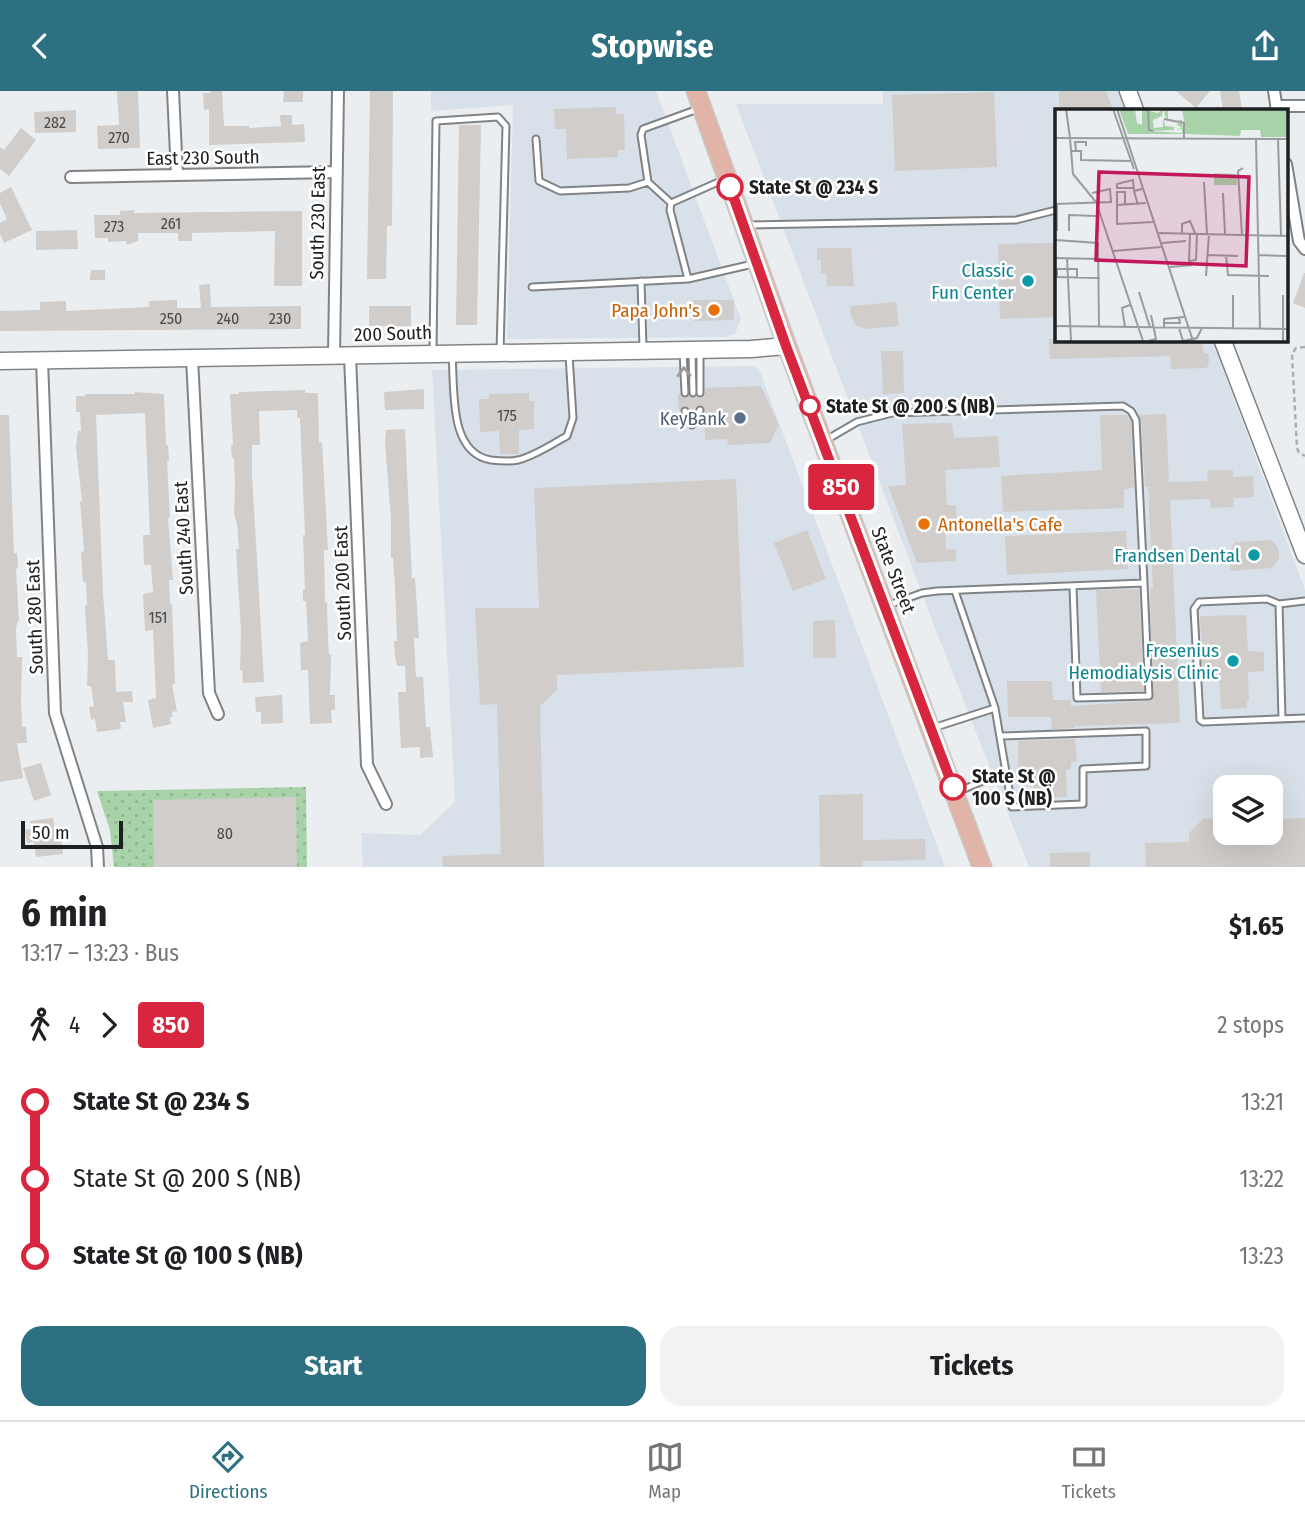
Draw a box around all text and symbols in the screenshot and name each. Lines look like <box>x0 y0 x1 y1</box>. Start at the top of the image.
icon: back <box>21 27 59 65</box>
text: Stopwise <box>591 27 714 65</box>
icon: share <box>1246 27 1284 65</box>
inset map <box>1055 109 1288 341</box>
house number: 282 <box>44 113 66 132</box>
house number: 270 <box>108 128 130 147</box>
street label: East 230 South <box>146 145 260 170</box>
street label: South 230 East <box>305 165 330 280</box>
marker: State St @ 234 S <box>717 174 743 200</box>
place label: State St @ 234 S <box>749 176 878 199</box>
house number: 261 <box>161 214 181 233</box>
house number: 273 <box>104 217 124 236</box>
place label: Classic Fun Center <box>931 259 1014 304</box>
marker: Classic Fun Center <box>1020 273 1036 289</box>
place label: Papa John's <box>611 299 700 322</box>
marker: Papa John's <box>706 302 722 318</box>
house number: 250 <box>160 309 182 328</box>
house number: 240 <box>217 309 239 328</box>
house number: 230 <box>269 309 291 328</box>
street label: 200 South <box>354 321 433 346</box>
one-way arrow <box>676 366 692 376</box>
place label: State St @ 200 S (NB) <box>826 395 995 418</box>
marker: State St @ 200 S (NB) <box>800 396 820 416</box>
house number: 175 <box>497 406 517 425</box>
place label: KeyBank <box>660 407 726 430</box>
marker: KeyBank <box>732 410 748 426</box>
line badge: 850 <box>801 464 881 510</box>
text: 850 <box>822 473 860 501</box>
street label: South 240 East <box>169 480 198 595</box>
place label: Antonella's Cafe <box>938 513 1062 536</box>
marker: Antonella's Cafe <box>916 516 932 532</box>
street label: State Street <box>866 523 921 618</box>
street label: South 200 East <box>329 524 356 641</box>
place label: Frandsen Dental <box>1114 544 1240 567</box>
marker: Frandsen Dental <box>1246 547 1262 563</box>
street label: South 280 East <box>21 559 48 675</box>
house number: 151 <box>148 608 168 627</box>
place label: Fresenius Hemodialysis Clinic <box>1069 639 1219 684</box>
marker: Fresenius Hemodialysis Clinic <box>1225 653 1241 669</box>
place label: State St @ 100 S (NB) <box>972 765 1056 810</box>
marker: State St @ 100 S (NB) <box>940 774 966 800</box>
map controls <box>1213 775 1283 845</box>
button: layers <box>1213 775 1283 845</box>
scale bar <box>21 818 122 850</box>
text: 50 m <box>32 821 70 844</box>
house number: 80 <box>217 824 233 843</box>
text: 6 min <box>21 890 108 936</box>
text: $1.65 <box>1229 911 1284 942</box>
text: 13:17 – 13:23 · Bus <box>21 939 179 967</box>
icon: walk <box>21 1006 59 1044</box>
icon: forward <box>90 1006 128 1044</box>
text: 4 <box>69 1011 80 1039</box>
text: 850 <box>152 1011 190 1039</box>
text: 2 stops <box>1217 1011 1284 1039</box>
text: State St @ 234 S <box>73 1086 250 1117</box>
text: 13:21 <box>1241 1088 1284 1116</box>
text: State St @ 200 S (NB) <box>73 1163 301 1194</box>
text: 13:22 <box>1239 1165 1284 1193</box>
text: State St @ 100 S (NB) <box>73 1240 302 1271</box>
text: 13:23 <box>1239 1242 1284 1270</box>
button: Start <box>21 1326 646 1406</box>
button: Tickets <box>660 1326 1284 1406</box>
tab: Directions <box>189 1438 268 1503</box>
tab: Map <box>646 1438 684 1503</box>
tab: Tickets <box>1062 1438 1116 1503</box>

